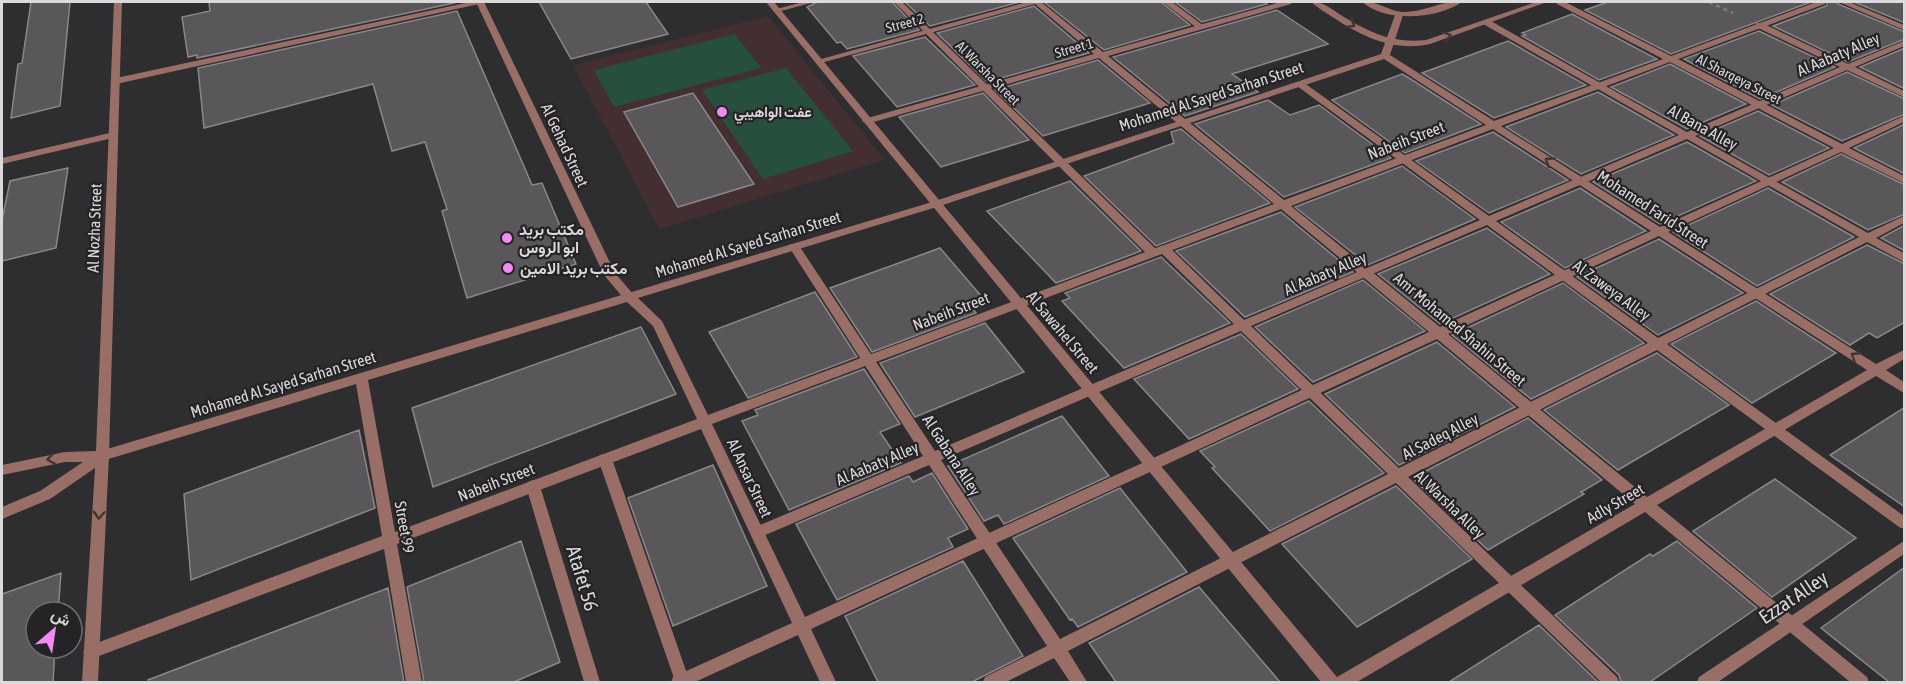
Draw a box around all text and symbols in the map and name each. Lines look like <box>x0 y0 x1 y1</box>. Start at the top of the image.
street label: Street 2 <box>884 10 926 36</box>
one-way arrow <box>1345 17 1355 29</box>
street label: Al Aabaty Alley <box>1794 28 1883 80</box>
one-way arrow <box>1441 30 1452 43</box>
street label: Street 1 <box>1053 35 1095 61</box>
street label: Al Warsha Street <box>953 38 1023 108</box>
street label: Al Sharqeya Street <box>1694 51 1784 107</box>
street label: Mohamed Al Sayed Sarhan Street <box>1116 58 1306 135</box>
street label: Al Gehad Street <box>538 100 592 190</box>
street label: Al Bana Alley <box>1665 101 1741 154</box>
place label: عفت الواهيبي <box>734 104 812 124</box>
marker: عفت الواهيبي <box>715 105 729 119</box>
street label: Nabeih Street <box>1365 117 1447 163</box>
one-way arrow <box>1545 157 1556 168</box>
street label: Mohamed Farid Street <box>1594 166 1712 252</box>
street label: Al Nozha Street <box>83 183 105 273</box>
street label: Mohamed Al Sayed Sarhan Street <box>653 207 844 282</box>
place label: مكتب بريد ابو الروس <box>519 220 584 258</box>
marker: مكتب بريد ابو الروس <box>500 231 514 245</box>
street label: Al Aabaty Alley <box>1281 247 1370 299</box>
street label: Al Zaweya Alley <box>1569 256 1655 325</box>
place label: مكتب بريد الامين <box>520 259 628 279</box>
marker: مكتب بريد الامين <box>501 261 515 275</box>
street label: Amr Mohamed Shahin Street <box>1390 269 1530 390</box>
street label: Al Sawahel Street <box>1023 287 1103 377</box>
street label: Nabeih Street <box>910 288 992 334</box>
street label: Mohamed Al Sayed Sarhan Street <box>188 347 379 422</box>
one-way arrow <box>1851 352 1861 364</box>
street label: Al Sadeq Alley <box>1399 409 1482 464</box>
street label: Al Gabana Alley <box>918 411 985 500</box>
street label: Al Ansar Street <box>724 436 776 521</box>
street label: Al Aabaty Alley <box>833 437 922 489</box>
one-way arrow <box>47 452 56 464</box>
street label: Nabeih Street <box>455 459 537 505</box>
street label: Al Warsha Alley <box>1411 466 1489 543</box>
street label: Adly Street <box>1583 479 1648 528</box>
street label: Street 99 <box>392 500 418 554</box>
one-way arrow <box>93 510 106 519</box>
street label: Atafet 56 <box>562 543 604 613</box>
street label: Ezzat Alley <box>1754 566 1832 628</box>
north arrow <box>24 600 84 660</box>
text: ش <box>48 604 74 630</box>

